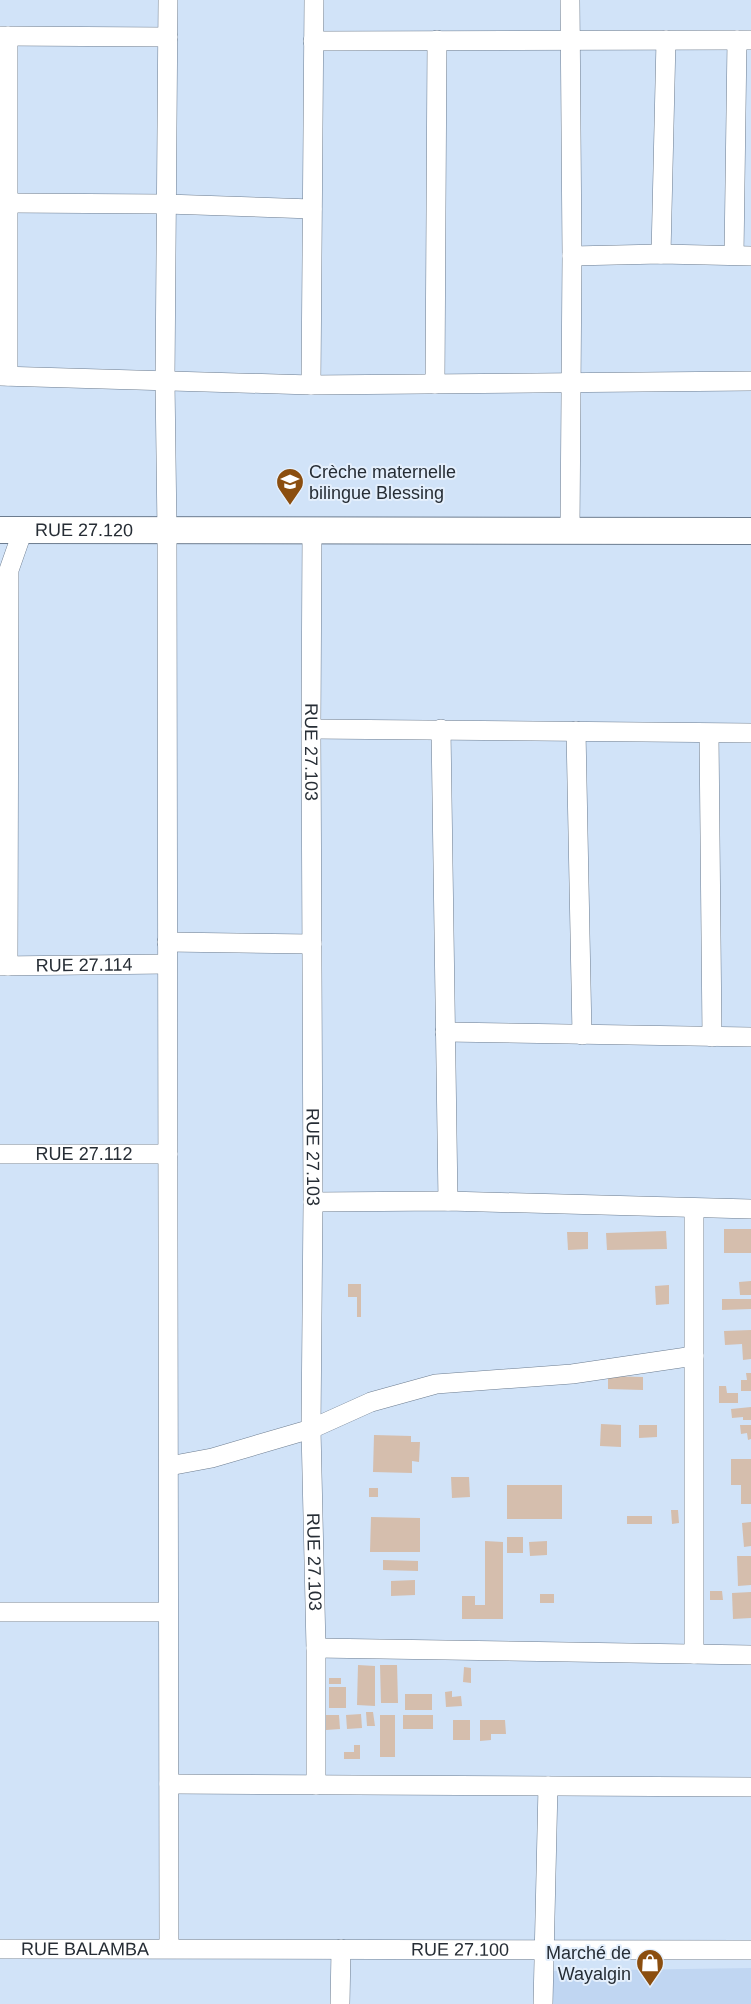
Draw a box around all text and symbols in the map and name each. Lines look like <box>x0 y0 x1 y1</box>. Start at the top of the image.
place label: Crèche maternelle bilingue Blessing <box>309 462 456 503</box>
school or university icon: Crèche maternelle bilingue Blessing <box>275 467 305 506</box>
street label: RUE 27.120 <box>35 520 133 540</box>
street label: RUE 27.103 <box>301 703 321 801</box>
street label: RUE 27.114 <box>35 954 133 976</box>
street label: RUE 27.103 <box>303 1108 323 1206</box>
street label: RUE 27.112 <box>36 1144 132 1164</box>
street label: RUE 27.103 <box>303 1513 325 1611</box>
street label: RUE BALAMBA <box>21 1939 149 1959</box>
street label: RUE 27.100 <box>411 1940 509 1960</box>
place label: Marché de Wayalgin <box>546 1943 631 1984</box>
shop icon: Marché de Wayalgin <box>635 1948 665 1987</box>

